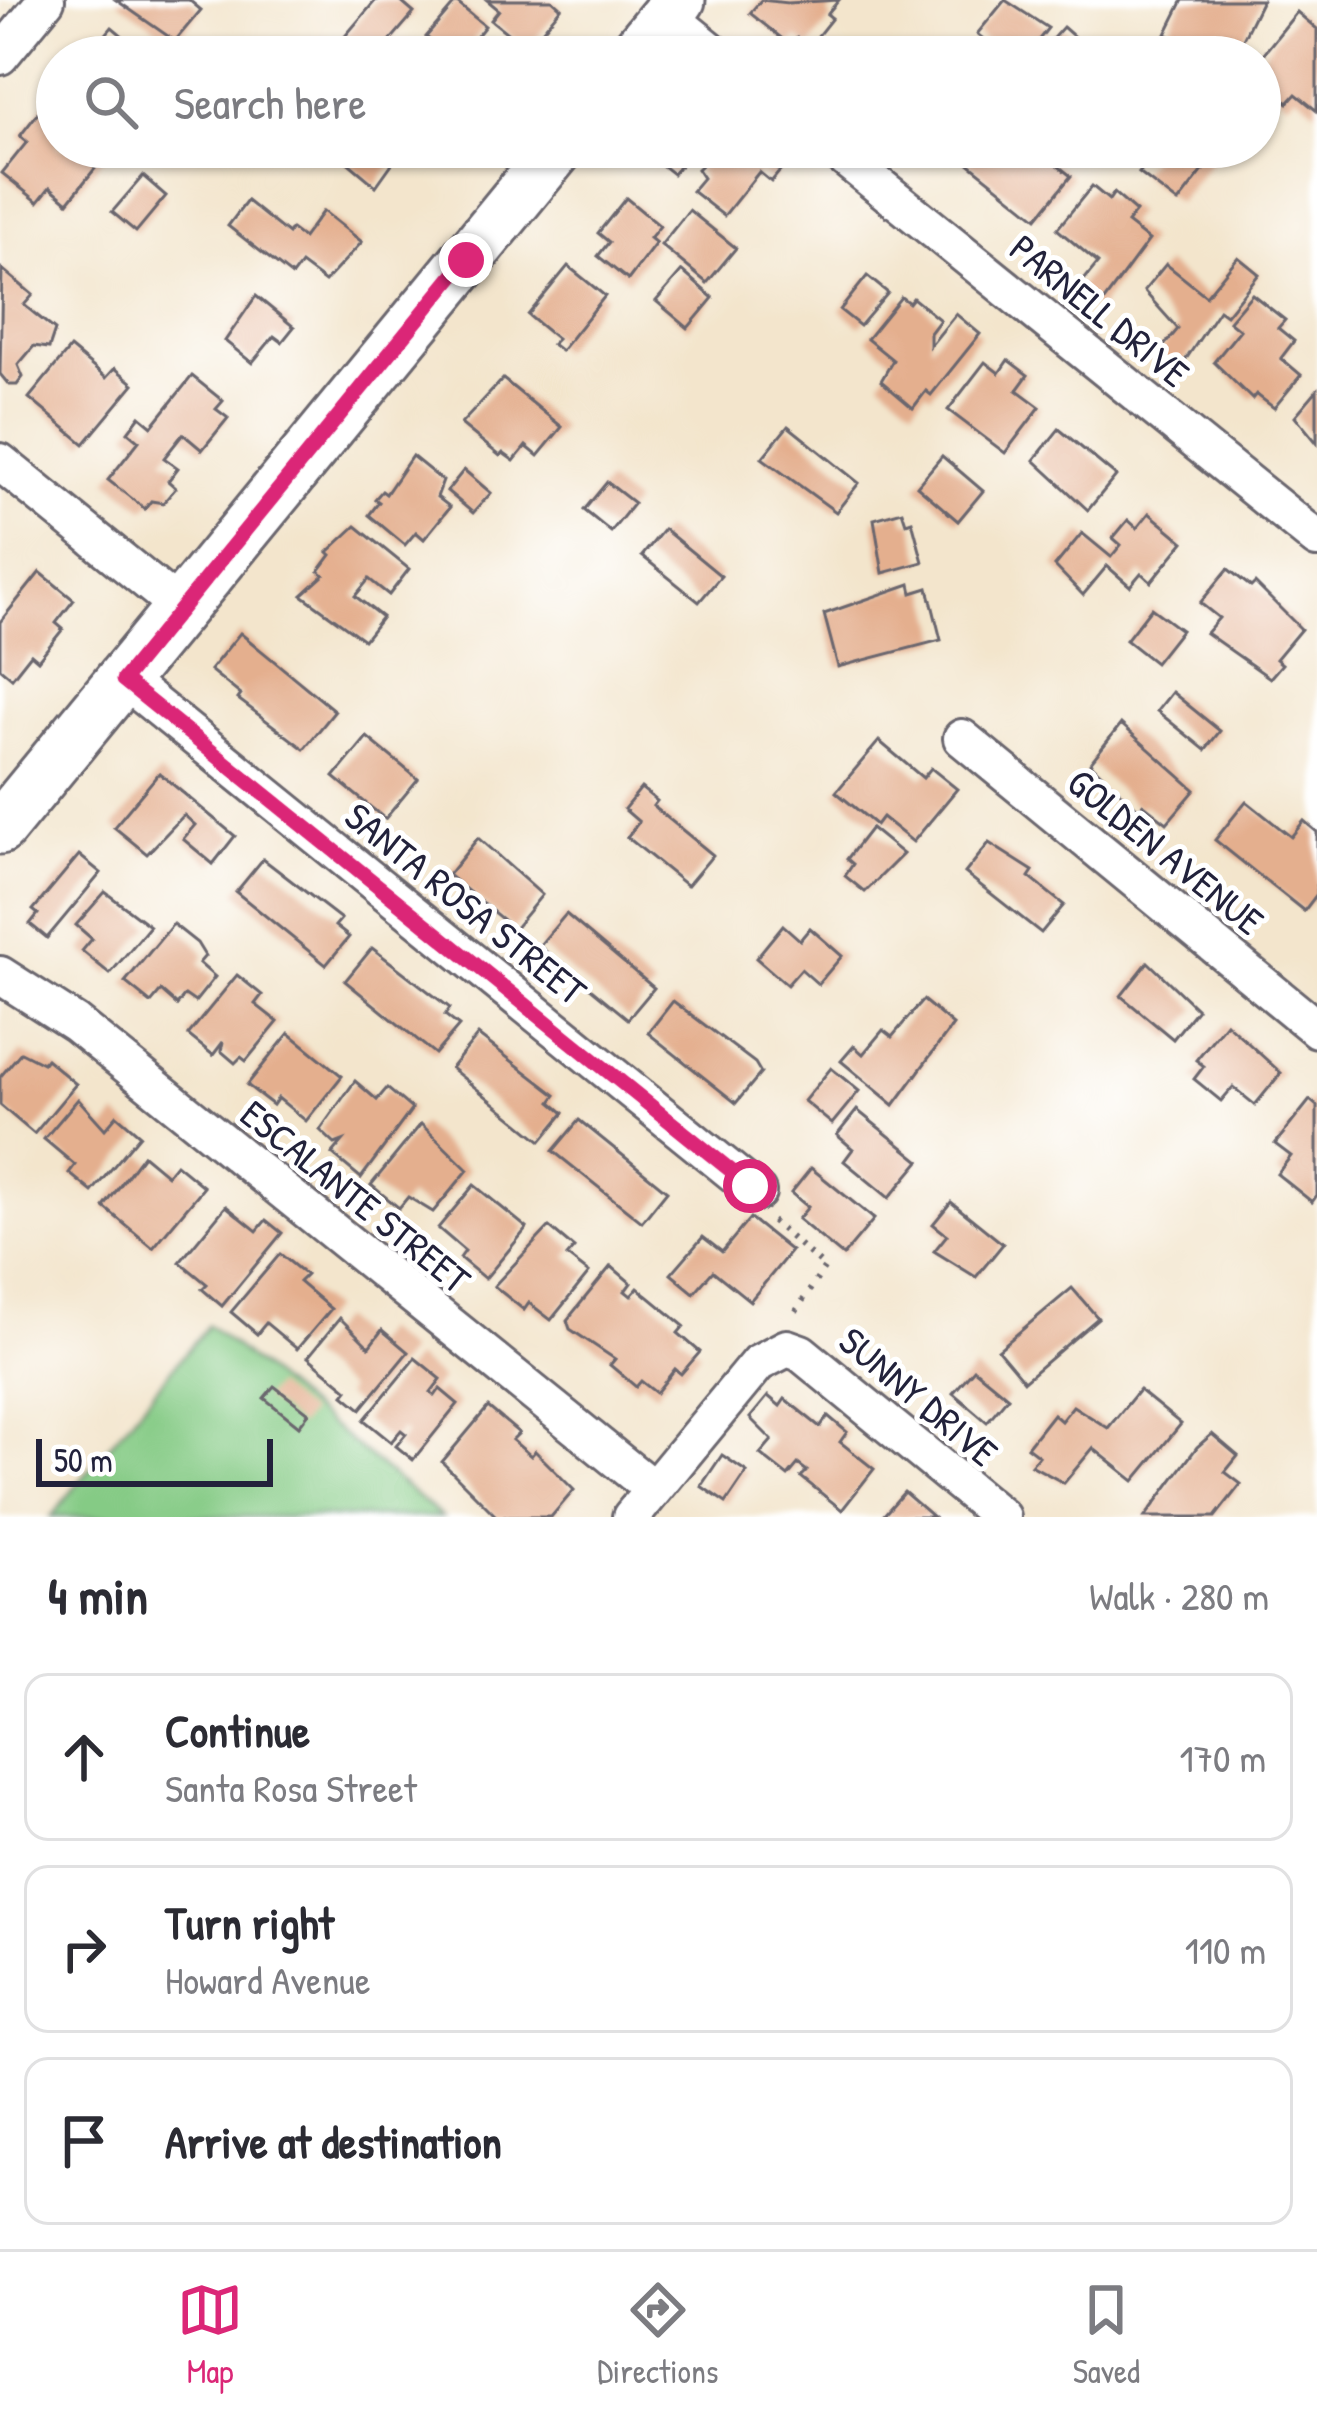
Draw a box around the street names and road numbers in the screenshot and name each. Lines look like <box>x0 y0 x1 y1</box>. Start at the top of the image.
street label: PARNELL DRIVE <box>999 221 1201 399</box>
street label: GOLDEN AVENUE <box>1057 756 1275 946</box>
street label: SANTA ROSA STREET <box>334 789 598 1017</box>
street label: ESCALANTE STREET <box>230 1087 482 1305</box>
street label: SUNNY DRIVE <box>829 1314 1009 1478</box>

